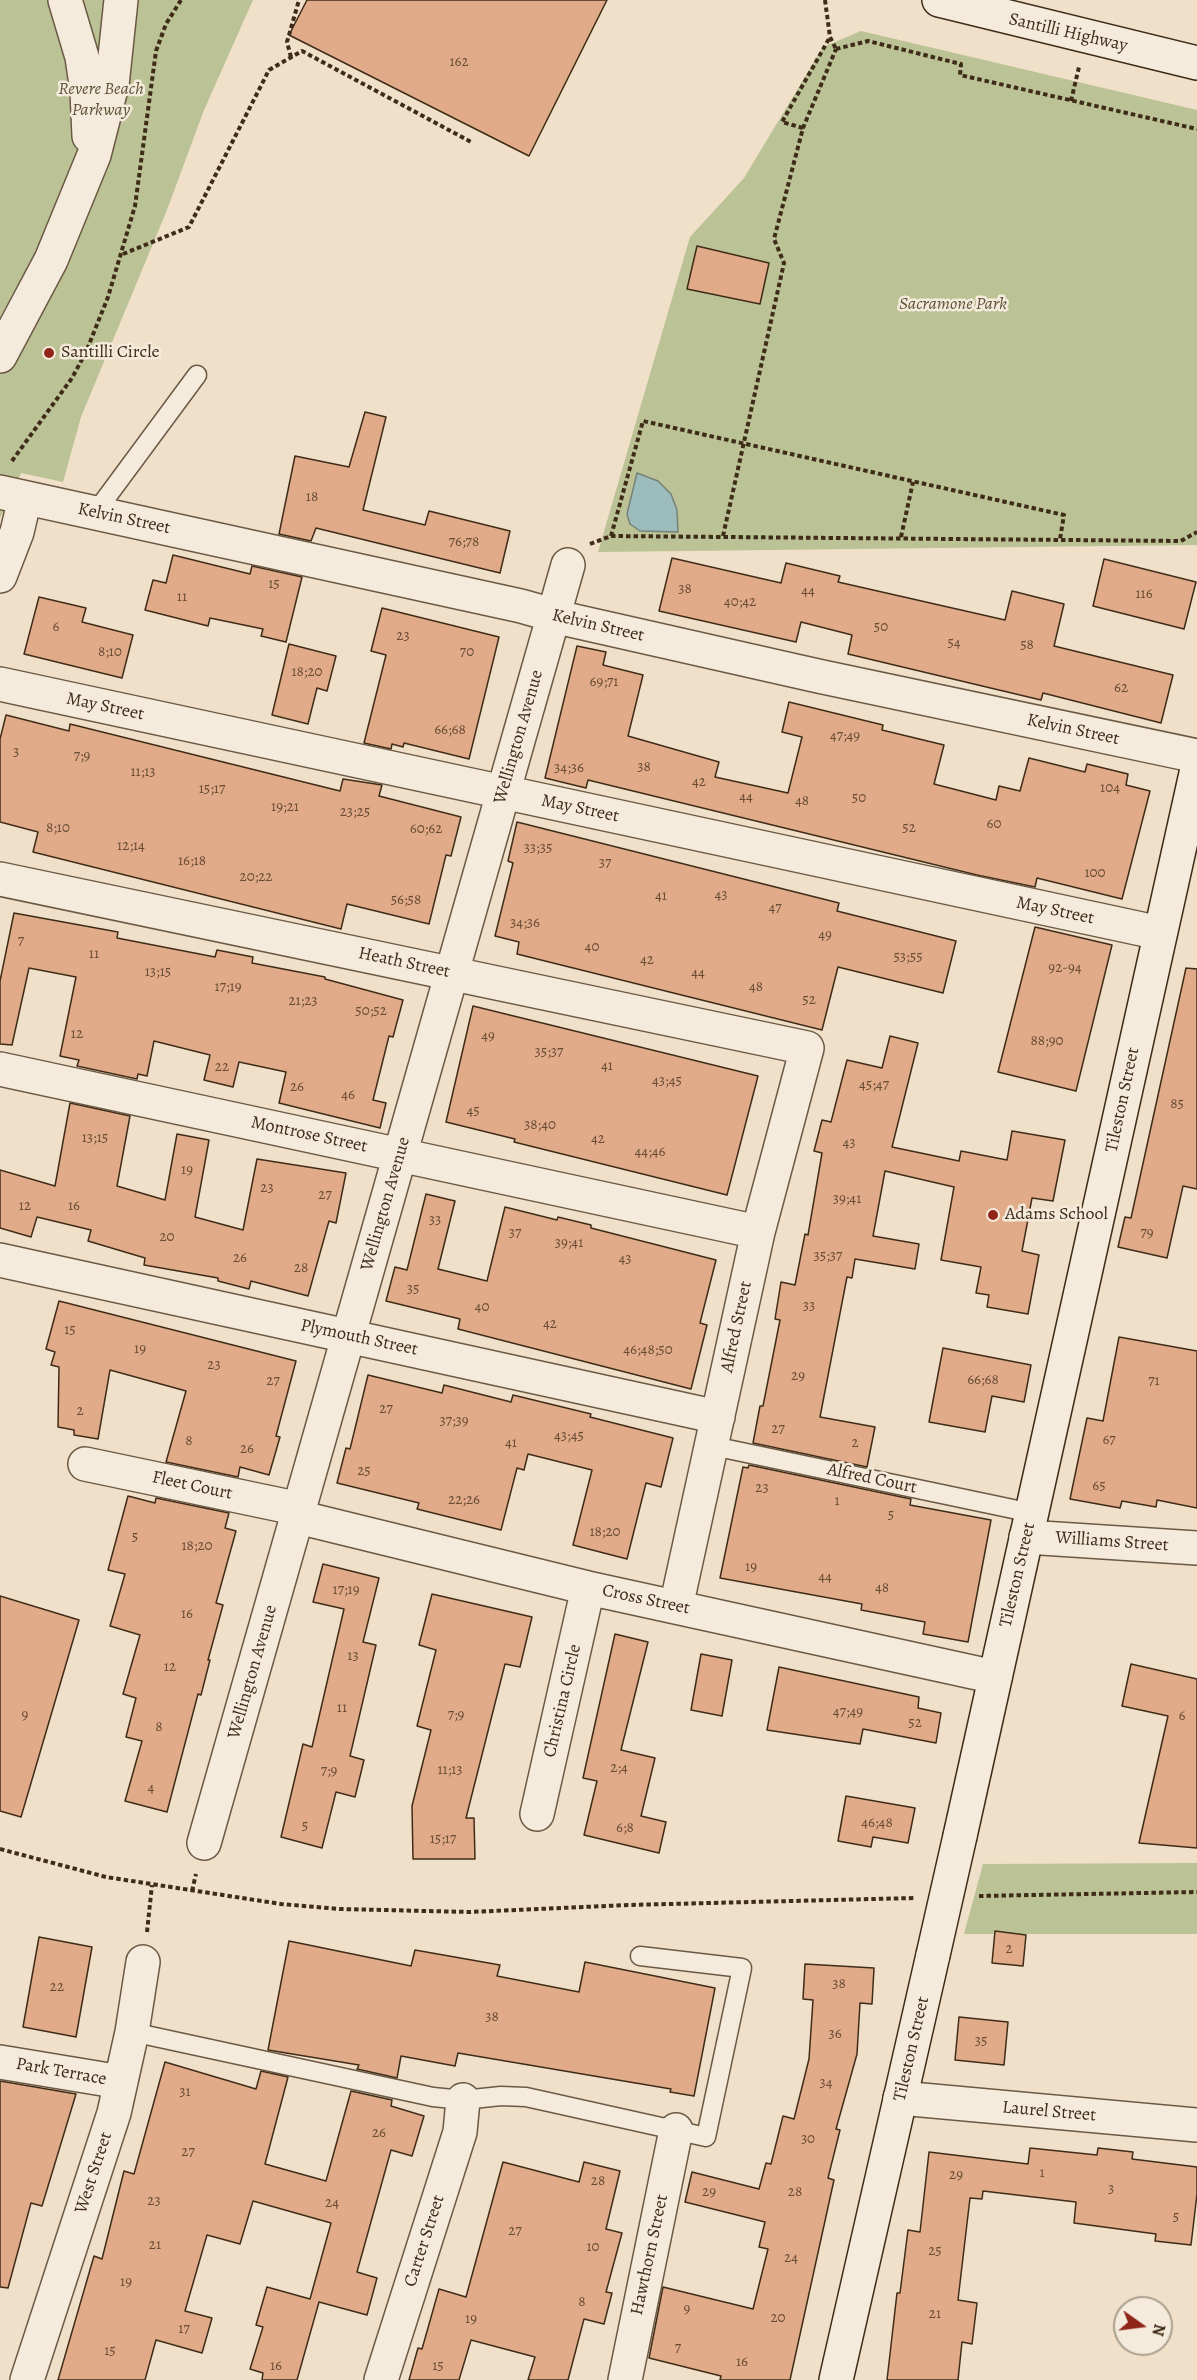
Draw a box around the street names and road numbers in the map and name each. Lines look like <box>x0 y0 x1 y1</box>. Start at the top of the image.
street label: Santilli Highway <box>1007 9 1129 57</box>
street label: Kelvin Street <box>76 499 172 539</box>
street label: Kelvin Street <box>550 605 646 647</box>
street label: Wellington Avenue <box>490 668 548 806</box>
street label: May Street <box>64 688 146 726</box>
street label: Kelvin Street <box>1025 710 1121 750</box>
street label: May Street <box>539 790 621 828</box>
street label: May Street <box>1014 892 1096 930</box>
street label: Heath Street <box>356 943 452 983</box>
street label: Tileston Street <box>1101 1046 1145 1154</box>
street label: Montrose Street <box>249 1112 369 1158</box>
street label: Wellington Avenue <box>357 1135 415 1273</box>
street label: Alfred Street <box>717 1279 757 1375</box>
street label: Plymouth Street <box>298 1315 420 1361</box>
street label: Alfred Court <box>825 1459 919 1499</box>
street label: Fleet Court <box>150 1467 234 1505</box>
street label: Tileston Street <box>995 1521 1041 1629</box>
street label: Williams Street <box>1055 1527 1169 1557</box>
street label: Cross Street <box>600 1580 692 1620</box>
street label: Wellington Avenue <box>224 1603 282 1741</box>
street label: Christina Circle <box>539 1642 587 1760</box>
street label: Tileston Street <box>889 1995 935 2103</box>
street label: Park Terrace <box>14 2053 108 2091</box>
street label: Laurel Street <box>1001 2097 1097 2127</box>
street label: West Street <box>71 2129 117 2217</box>
street label: Carter Street <box>400 2192 450 2290</box>
street label: Hawthorn Street <box>627 2193 673 2317</box>

